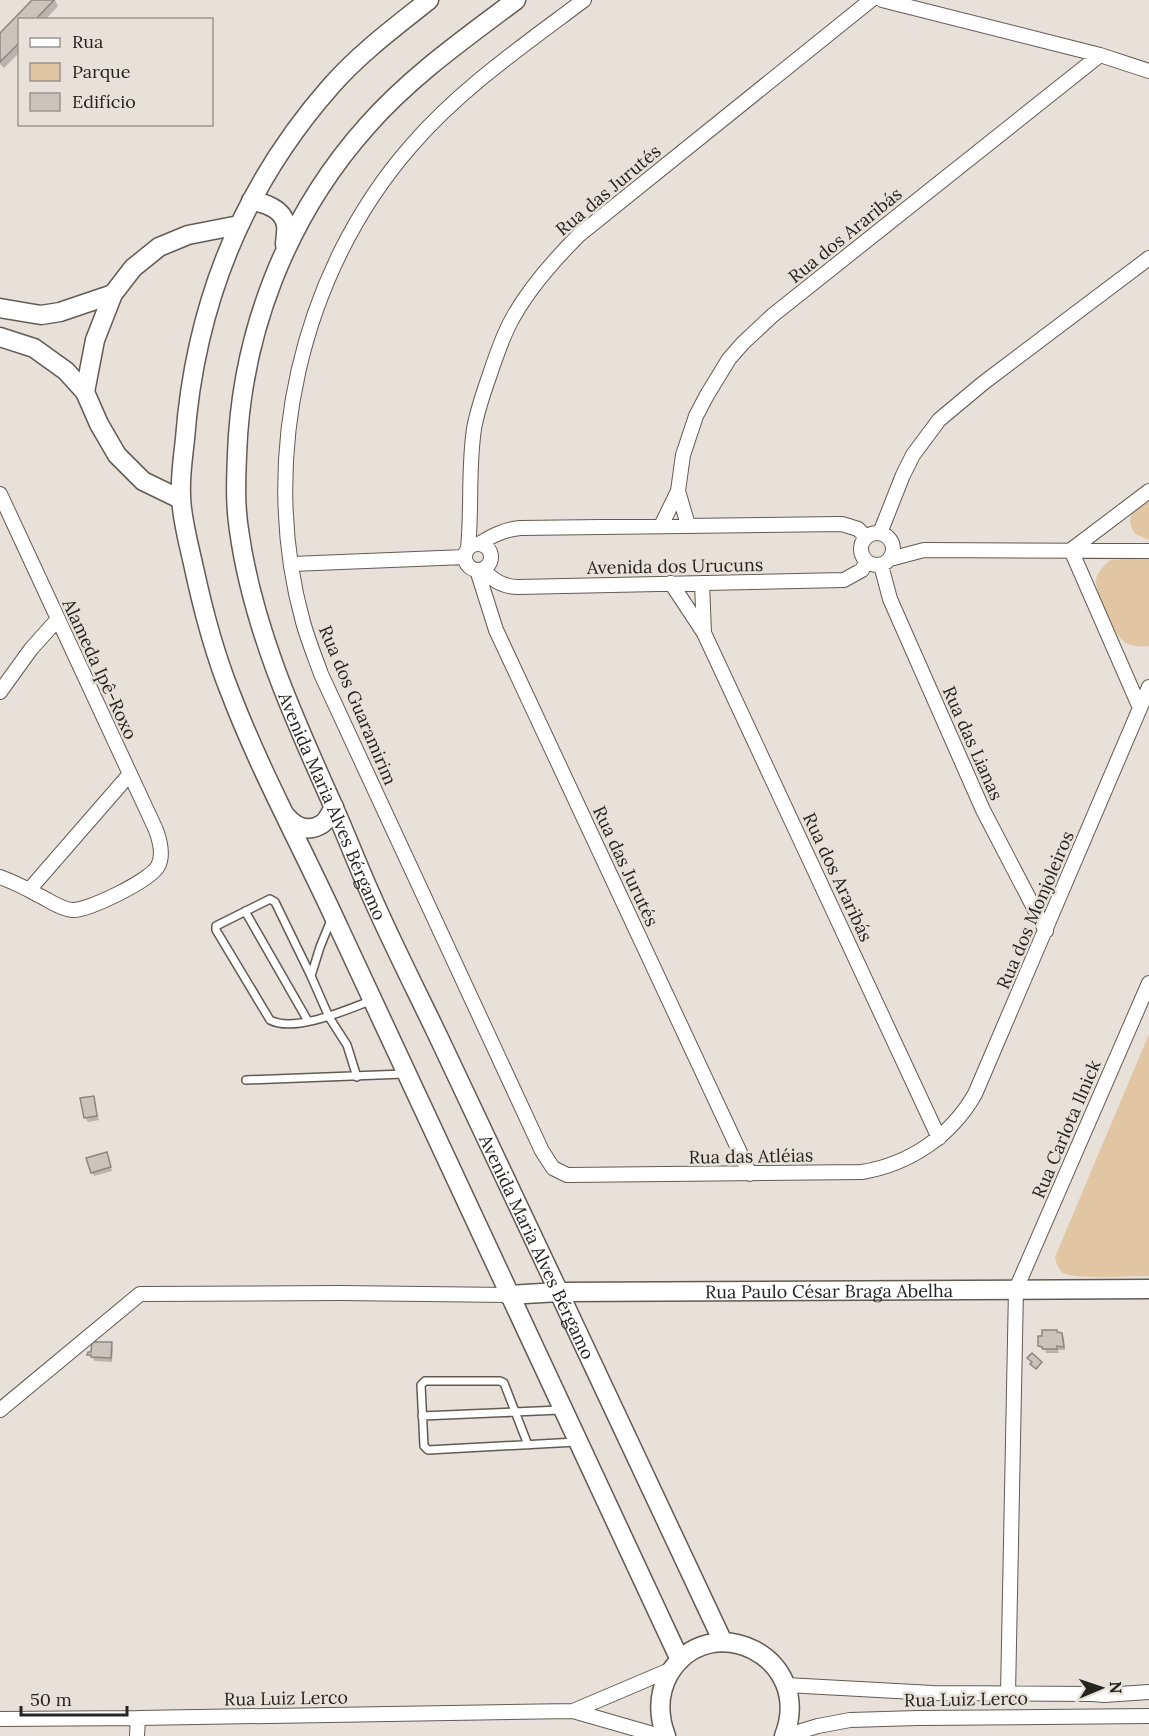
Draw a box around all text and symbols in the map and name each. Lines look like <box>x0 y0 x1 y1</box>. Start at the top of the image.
legend <box>18 18 213 126</box>
text: Rua <box>72 30 103 53</box>
text: Parque <box>72 60 131 83</box>
text: Edifício <box>72 90 136 113</box>
street label: Rua das Jurutés <box>551 139 665 241</box>
street label: Rua dos Araribás <box>784 182 906 288</box>
street label: Avenida dos Urucuns <box>586 553 763 579</box>
street label: Alameda Ipê-Roxo <box>57 594 143 743</box>
street label: Rua dos Guaramirim <box>314 622 402 788</box>
street label: Rua das Lianas <box>938 682 1008 804</box>
street label: Avenida Maria Alves Bérgamo <box>273 688 392 923</box>
street label: Rua das Jurutés <box>588 802 664 930</box>
street label: Rua dos Araribás <box>798 809 878 945</box>
street label: Rua dos Monjoleiros <box>991 827 1079 993</box>
street label: Rua Carlota Ilnick <box>1026 1056 1106 1202</box>
street label: Avenida Maria Alves Bérgamo <box>474 1130 600 1363</box>
street label: Rua das Atléias <box>688 1143 814 1169</box>
street label: Rua Paulo César Braga Abelha <box>705 1278 953 1303</box>
north arrow <box>1071 1658 1131 1718</box>
scale bar <box>21 1679 128 1717</box>
text: N <box>1106 1681 1126 1694</box>
street label: Rua Luiz Lerco <box>224 1685 348 1711</box>
street label: Rua Luiz Lerco <box>904 1686 1028 1712</box>
text: 50 m <box>30 1688 72 1711</box>

